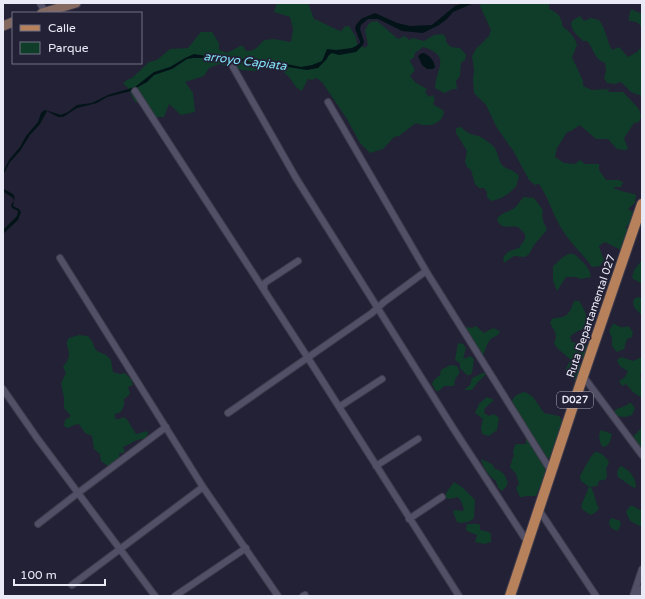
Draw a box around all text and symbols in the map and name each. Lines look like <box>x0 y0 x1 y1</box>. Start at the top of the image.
legend <box>12 12 142 64</box>
text: Calle <box>48 21 76 35</box>
text: Parque <box>48 41 89 55</box>
water label: arroyo Capiata <box>203 49 287 73</box>
street label: Ruta Departamental 027 <box>564 253 618 379</box>
road number: D027 <box>557 392 593 408</box>
scale bar <box>14 561 105 587</box>
text: 100 m <box>20 568 57 582</box>

